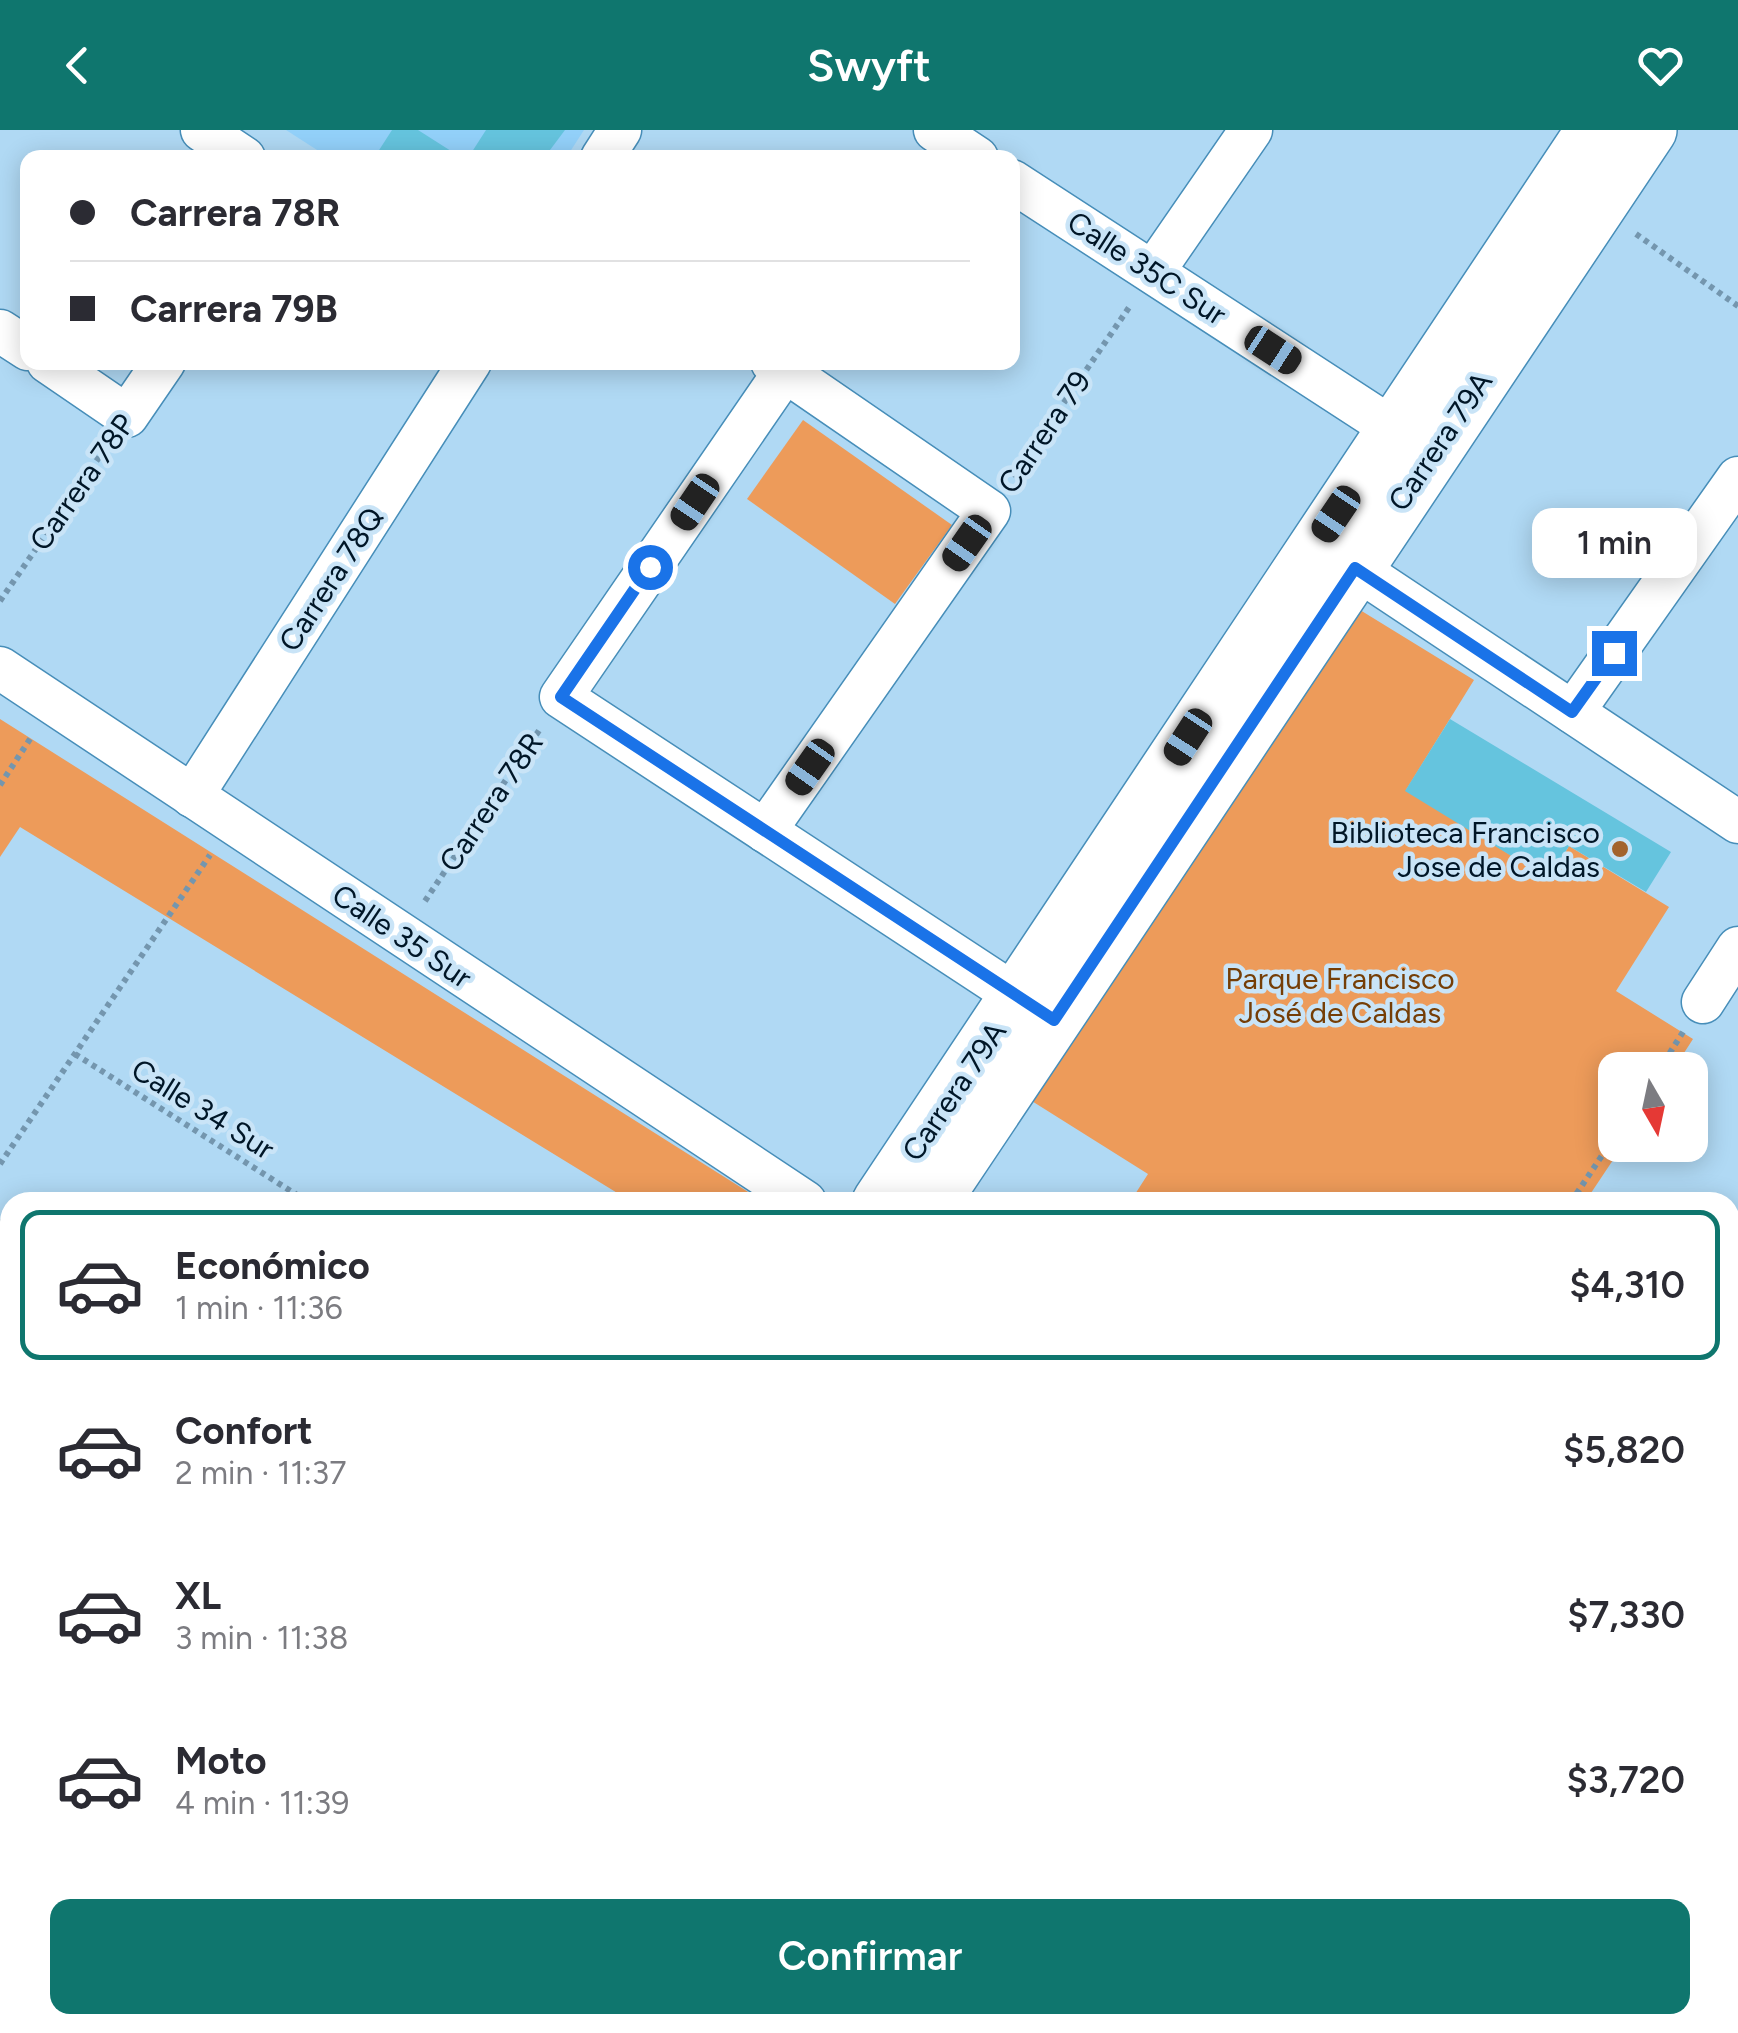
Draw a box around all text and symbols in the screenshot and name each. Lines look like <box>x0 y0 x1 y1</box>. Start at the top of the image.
icon: back <box>50 38 105 93</box>
text: Swyft <box>807 38 931 92</box>
icon: heart <box>1633 38 1688 93</box>
text: Carrera 78R <box>130 190 340 236</box>
street label: Calle 35C Sur <box>1061 203 1233 333</box>
text: Carrera 79B <box>130 286 338 332</box>
car <box>1240 321 1306 379</box>
street label: Carrera 79 <box>990 364 1098 500</box>
street label: Carrera 79A <box>1380 364 1500 518</box>
street label: Carrera 78P <box>21 407 143 557</box>
car <box>666 469 724 535</box>
car <box>1307 481 1365 547</box>
street label: Carrera 78Q <box>271 500 391 658</box>
callout: 1 min <box>1532 508 1696 578</box>
car <box>938 510 996 576</box>
text: 1 min <box>1577 524 1652 562</box>
route start <box>628 545 673 590</box>
route end <box>1592 631 1637 676</box>
car <box>1159 704 1217 770</box>
street label: Carrera 78R <box>431 725 551 879</box>
car <box>781 734 839 800</box>
place label: Biblioteca Francisco Jose de Caldas <box>1331 814 1600 885</box>
marker: Biblioteca Francisco Jose de Caldas <box>1609 838 1631 860</box>
street label: Calle 35 Sur <box>325 876 479 996</box>
park label: Parque Francisco José de Caldas <box>1225 960 1455 1031</box>
street label: Carrera 79A <box>894 1014 1014 1168</box>
street label: Calle 34 Sur <box>125 1050 281 1168</box>
north arrow <box>1598 1052 1708 1162</box>
map controls <box>1598 1052 1708 1162</box>
icon: car <box>55 1240 145 1330</box>
text: Económico <box>175 1243 370 1289</box>
text: $4,310 <box>1569 1262 1685 1308</box>
text: 1 min · 11:36 <box>175 1289 343 1327</box>
icon: car <box>55 1405 145 1495</box>
text: Confort <box>175 1408 312 1454</box>
text: $5,820 <box>1563 1427 1685 1473</box>
text: 2 min · 11:37 <box>175 1454 346 1492</box>
icon: car <box>55 1570 145 1660</box>
text: XL <box>175 1573 221 1619</box>
text: $7,330 <box>1567 1592 1685 1638</box>
text: 3 min · 11:38 <box>175 1619 348 1657</box>
icon: car <box>55 1735 145 1825</box>
text: Moto <box>175 1738 267 1784</box>
text: $3,720 <box>1567 1757 1685 1803</box>
text: 4 min · 11:39 <box>175 1784 349 1822</box>
button: Confirmar <box>50 1899 1690 2014</box>

